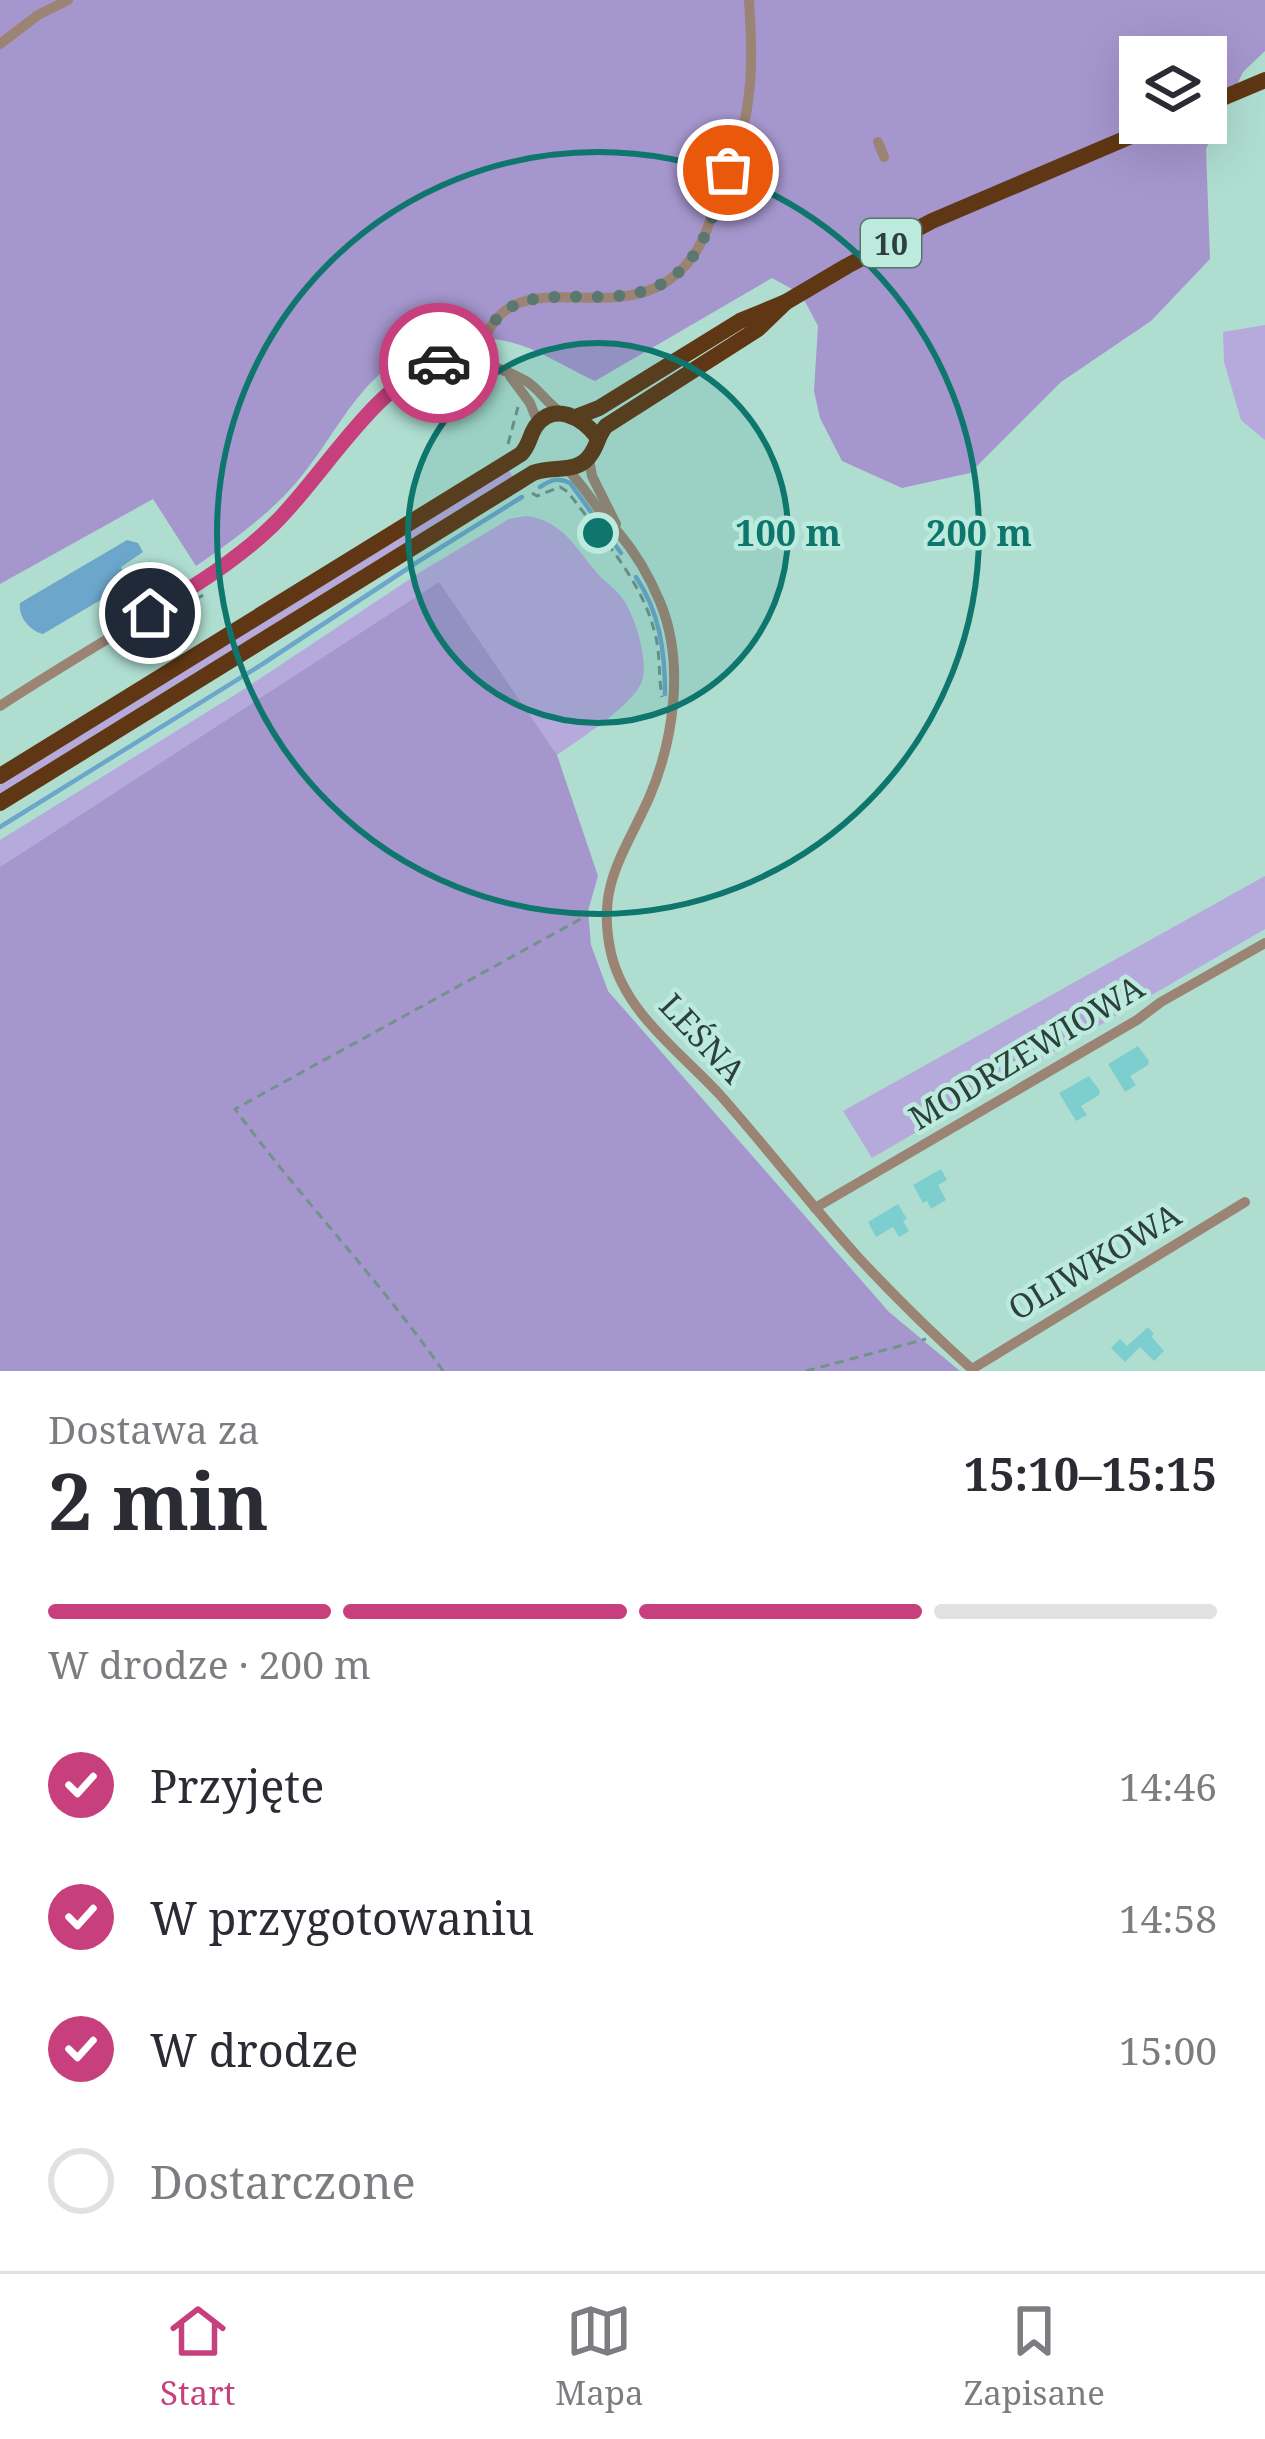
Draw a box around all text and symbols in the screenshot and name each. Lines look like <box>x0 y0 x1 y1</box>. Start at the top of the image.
map controls <box>1119 36 1227 144</box>
button: layers <box>1119 36 1227 144</box>
pin <box>677 119 779 221</box>
icon: bag <box>695 137 761 203</box>
road number: 10 <box>861 219 921 267</box>
courier <box>379 303 499 423</box>
icon: car <box>406 330 472 396</box>
text: 100 m <box>735 508 841 557</box>
text: 200 m <box>926 508 1032 557</box>
centre of rings <box>577 512 619 554</box>
pin <box>99 562 201 664</box>
icon: home <box>117 580 183 646</box>
street label: MODRZEWIOWA <box>900 964 1152 1140</box>
street label: LEŚNA <box>650 983 757 1093</box>
street label: OLIWKOWA <box>999 1192 1189 1330</box>
text: Dostawa za <box>48 1402 260 1455</box>
text: 15:10–15:15 <box>964 1443 1217 1504</box>
text: 2 min <box>48 1447 269 1553</box>
text: W drodze · 200 m <box>48 1637 371 1690</box>
icon: check <box>48 1752 114 1818</box>
text: Przyjęte <box>150 1755 324 1816</box>
text: 14:46 <box>1119 1759 1217 1812</box>
icon: check <box>48 1884 114 1950</box>
text: W przygotowaniu <box>150 1887 534 1948</box>
text: 14:58 <box>1119 1891 1217 1944</box>
icon: check <box>48 2016 114 2082</box>
text: W drodze <box>150 2019 358 2080</box>
text: 15:00 <box>1119 2023 1217 2076</box>
text: Dostarczone <box>150 2151 416 2212</box>
tab: Start <box>160 2298 235 2415</box>
tab: Mapa <box>555 2298 644 2415</box>
tab: Zapisane <box>964 2298 1105 2415</box>

